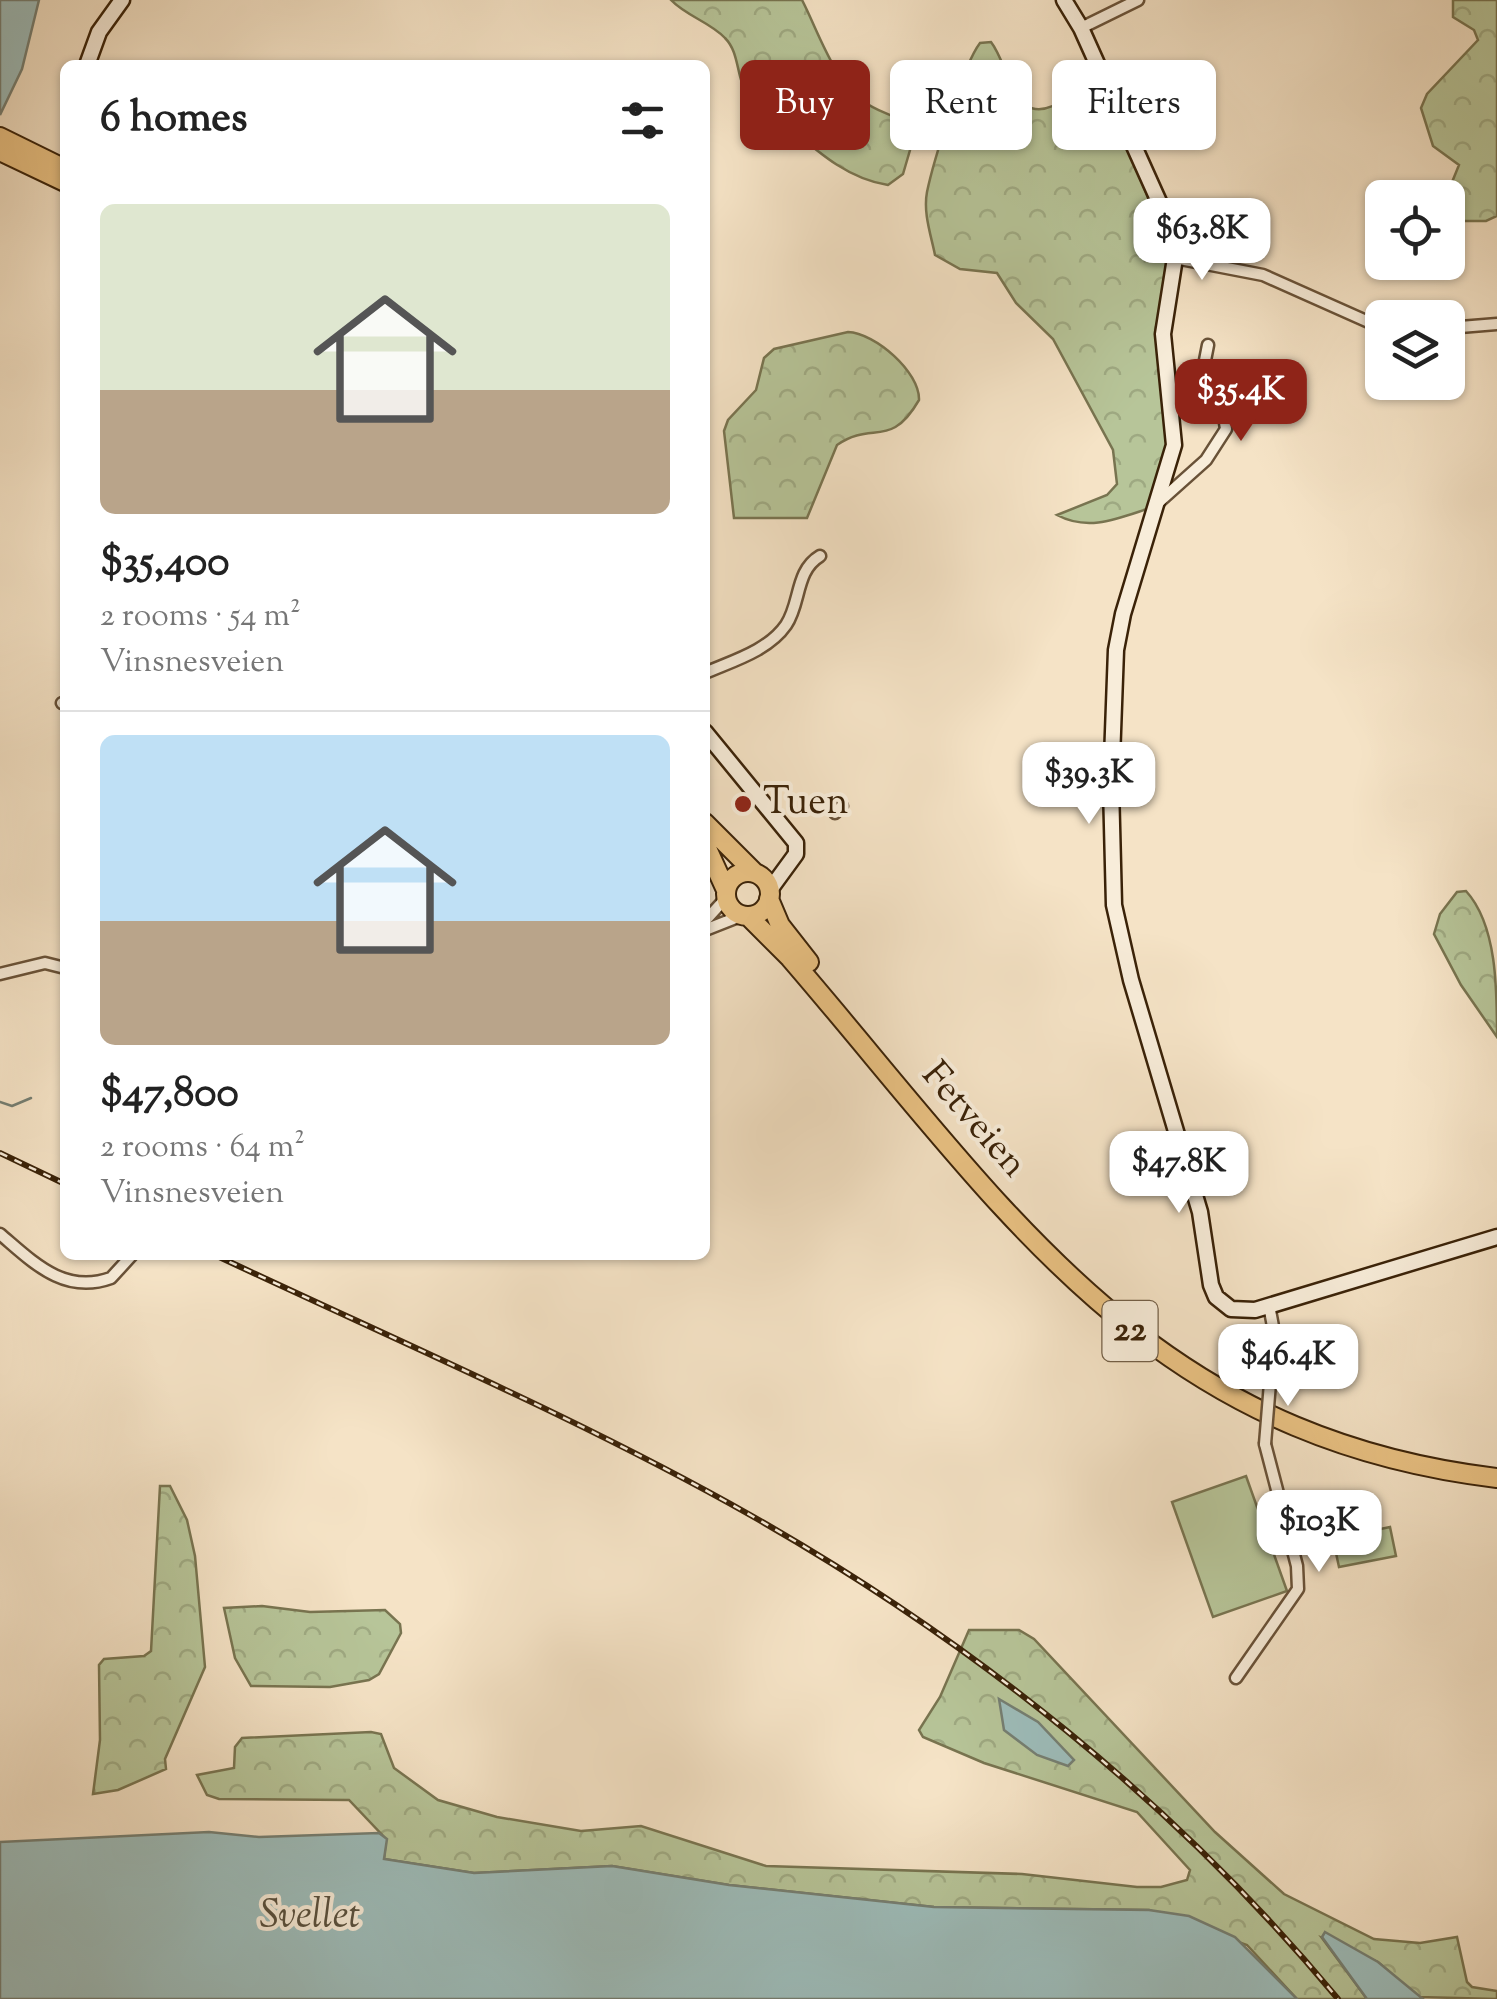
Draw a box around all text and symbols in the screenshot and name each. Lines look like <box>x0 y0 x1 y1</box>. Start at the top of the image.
chip: Buy <box>740 60 870 150</box>
chip: Rent <box>890 60 1032 150</box>
chip: Filters <box>1052 60 1216 150</box>
text: 6 homes <box>100 90 247 150</box>
icon: filters <box>615 93 670 148</box>
map controls <box>1365 180 1465 400</box>
button: locate <box>1365 180 1465 280</box>
pin: $63.8K <box>1121 198 1283 283</box>
text: $63.8K <box>1155 207 1249 253</box>
icon: home <box>295 269 475 449</box>
button: layers <box>1365 300 1465 400</box>
pin: $35.4K <box>1160 359 1322 444</box>
text: $35.4K <box>1197 368 1285 414</box>
text: $35,400 <box>100 534 229 594</box>
text: 2 rooms · 54 m² <box>100 594 301 640</box>
text: Vinsnesveien <box>100 640 284 686</box>
pin: $39.3K <box>1008 742 1170 827</box>
text: $39.3K <box>1044 751 1134 797</box>
place label: Tuen <box>763 777 848 831</box>
marker: Tuen <box>732 793 754 815</box>
icon: home <box>295 800 475 980</box>
street label: Fetveien <box>907 1051 1039 1191</box>
text: $47,800 <box>100 1065 239 1125</box>
text: 2 rooms · 64 m² <box>100 1125 305 1171</box>
pin: $47.8K <box>1098 1131 1260 1216</box>
text: $47.8K <box>1132 1140 1226 1186</box>
text: Vinsnesveien <box>100 1171 284 1217</box>
road number: 22 <box>1102 1301 1158 1361</box>
pin: $46.4K <box>1207 1324 1369 1409</box>
text: $46.4K <box>1240 1333 1336 1379</box>
pin: $103K <box>1249 1490 1389 1575</box>
text: $103K <box>1279 1499 1359 1545</box>
water label: Svellet <box>260 1889 360 1946</box>

